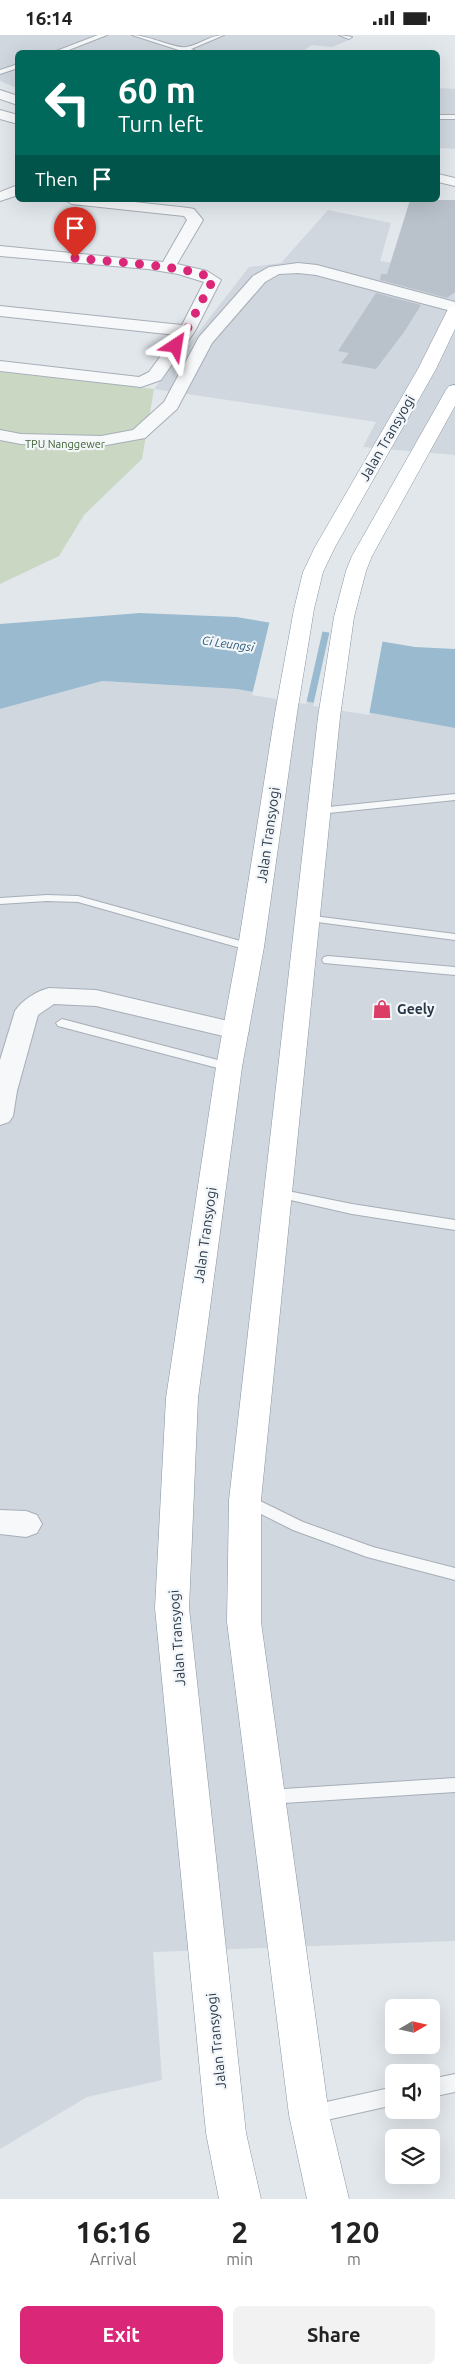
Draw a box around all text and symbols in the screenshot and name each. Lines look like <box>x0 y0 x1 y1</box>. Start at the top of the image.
text: 16:14 <box>25 7 73 29</box>
icon: left <box>35 70 100 135</box>
text: 60 m <box>118 70 196 110</box>
text: Turn left <box>118 111 203 136</box>
icon: arrive <box>88 165 116 193</box>
text: Then <box>35 168 78 190</box>
pin <box>54 207 96 258</box>
icon: arrive <box>61 214 89 242</box>
position arrow <box>149 319 201 371</box>
street label: Jalan Transyogi <box>356 392 418 484</box>
park label: TPU Nanggewer <box>25 438 106 450</box>
water label: Ci Leungsi <box>201 633 256 654</box>
street label: Jalan Transyogi <box>253 786 283 884</box>
shop icon: Geely <box>371 998 393 1020</box>
place label: Geely <box>397 1001 435 1017</box>
street label: Jalan Transyogi <box>190 1186 220 1284</box>
street label: Jalan Transyogi <box>166 1589 188 1687</box>
street label: Jalan Transyogi <box>203 1992 229 2090</box>
north arrow <box>385 1999 440 2054</box>
map controls <box>385 1999 440 2184</box>
button: sound <box>385 2064 440 2119</box>
button: layers <box>385 2129 440 2184</box>
text: 16:16 <box>76 2215 151 2249</box>
text: 2 <box>231 2215 248 2249</box>
text: 120 <box>329 2215 379 2249</box>
text: Arrival <box>90 2250 136 2268</box>
text: min <box>226 2250 253 2268</box>
text: m <box>347 2250 361 2268</box>
button: Exit <box>20 2306 223 2364</box>
button: Share <box>233 2306 435 2364</box>

